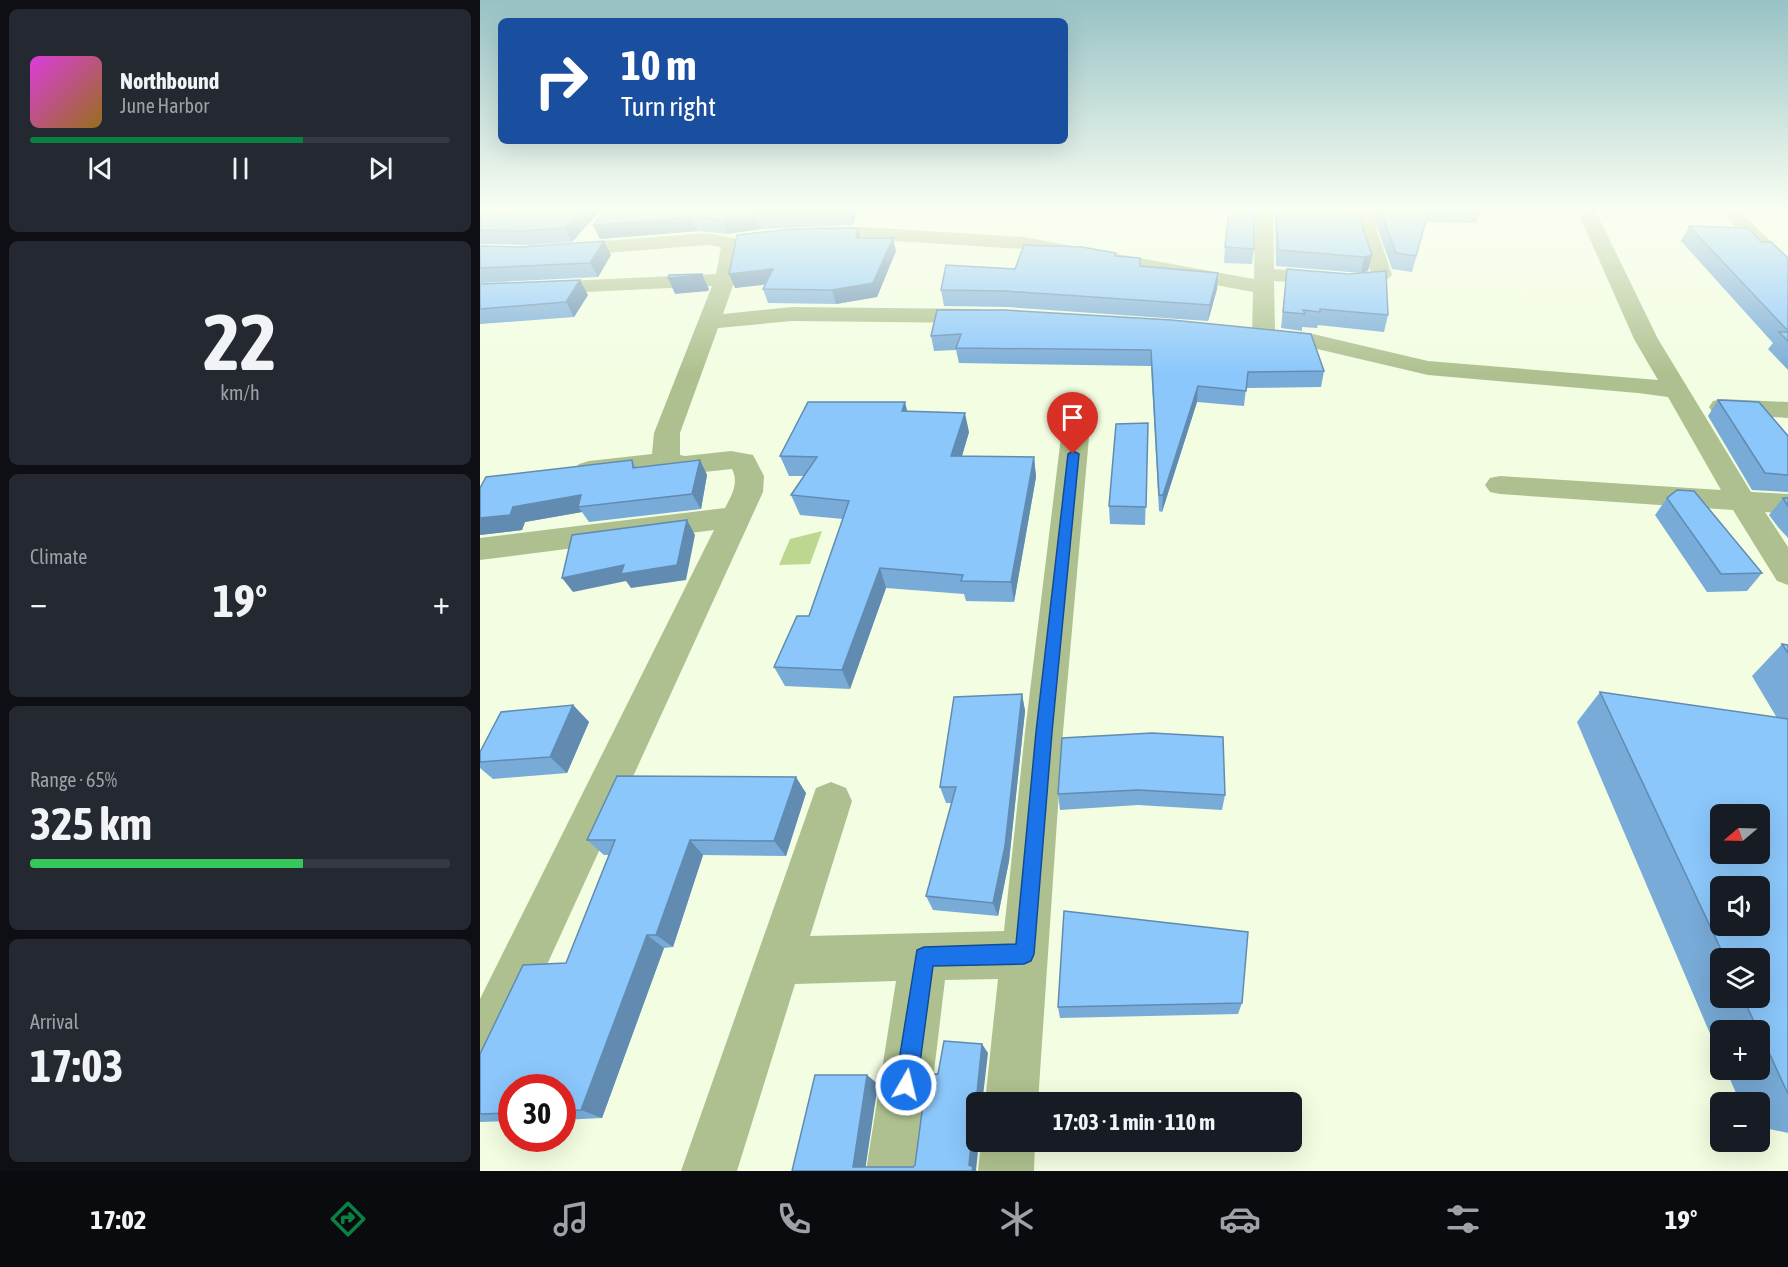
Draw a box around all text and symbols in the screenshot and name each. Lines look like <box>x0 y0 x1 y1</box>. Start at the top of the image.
text: 10 m <box>621 41 696 89</box>
icon: right <box>522 42 600 120</box>
text: Northbound <box>120 68 219 94</box>
text: Turn right <box>621 91 716 122</box>
text: June Harbor <box>120 94 209 117</box>
icon: previous <box>84 152 117 185</box>
icon: pause <box>224 152 257 185</box>
icon: next <box>364 152 397 185</box>
text: 22 <box>203 297 277 387</box>
text: km/h <box>220 381 260 404</box>
pin <box>1047 392 1098 454</box>
icon: arrive <box>1056 401 1089 434</box>
text: Climate <box>30 545 87 568</box>
text: 19° <box>213 575 267 627</box>
text: − <box>30 583 47 621</box>
text: + <box>433 583 450 621</box>
text: Range · 65% <box>30 768 117 791</box>
text: 325 km <box>30 798 152 850</box>
north arrow <box>1710 804 1770 864</box>
map controls <box>1710 804 1770 1152</box>
button: sound <box>1710 876 1770 936</box>
button: layers <box>1710 948 1770 1008</box>
text: Arrival <box>30 1010 79 1033</box>
button: + <box>1710 1020 1770 1080</box>
text: 17:03 <box>30 1040 124 1092</box>
position arrow <box>874 1053 938 1117</box>
speed limit sign: 30 <box>498 1074 576 1152</box>
button: − <box>1710 1092 1770 1152</box>
text: 17:03 · 1 min · 110 m <box>1053 1109 1215 1135</box>
icon: directions <box>327 1198 369 1240</box>
icon: music <box>550 1198 592 1240</box>
icon: phone <box>773 1198 815 1240</box>
icon: climate <box>996 1198 1038 1240</box>
icon: car <box>1219 1198 1261 1240</box>
icon: filters <box>1442 1198 1484 1240</box>
text: 17:02 <box>90 1204 147 1235</box>
text: 19° <box>1665 1204 1698 1235</box>

